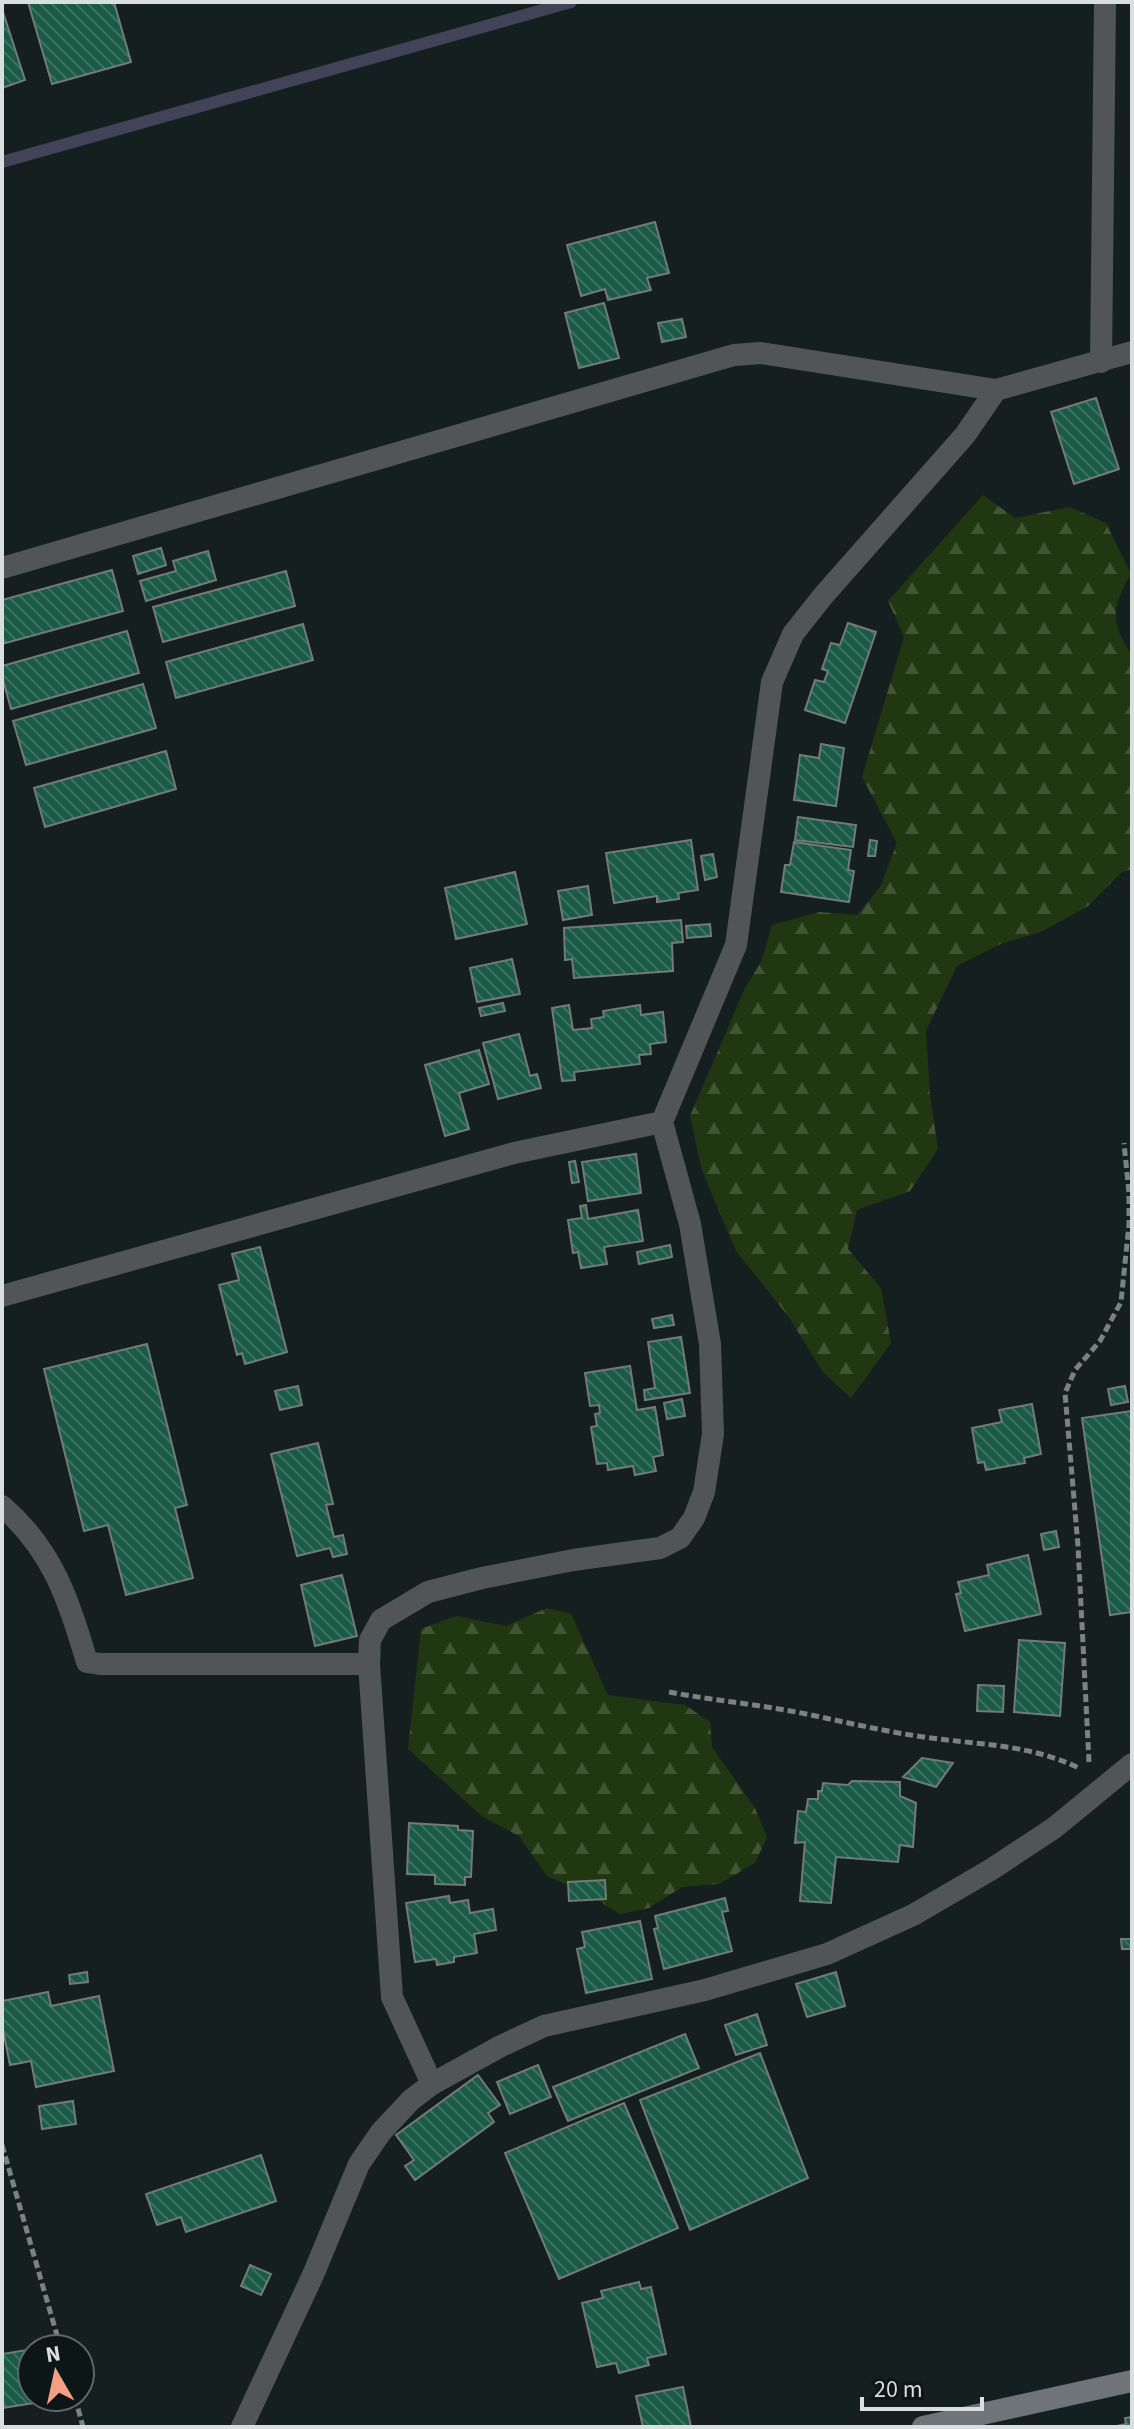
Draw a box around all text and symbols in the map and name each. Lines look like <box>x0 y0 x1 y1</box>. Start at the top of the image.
north arrow <box>16 2333 96 2413</box>
text: N <box>43 2337 63 2371</box>
scale bar <box>862 2361 982 2411</box>
text: 20 m <box>874 2372 923 2407</box>

